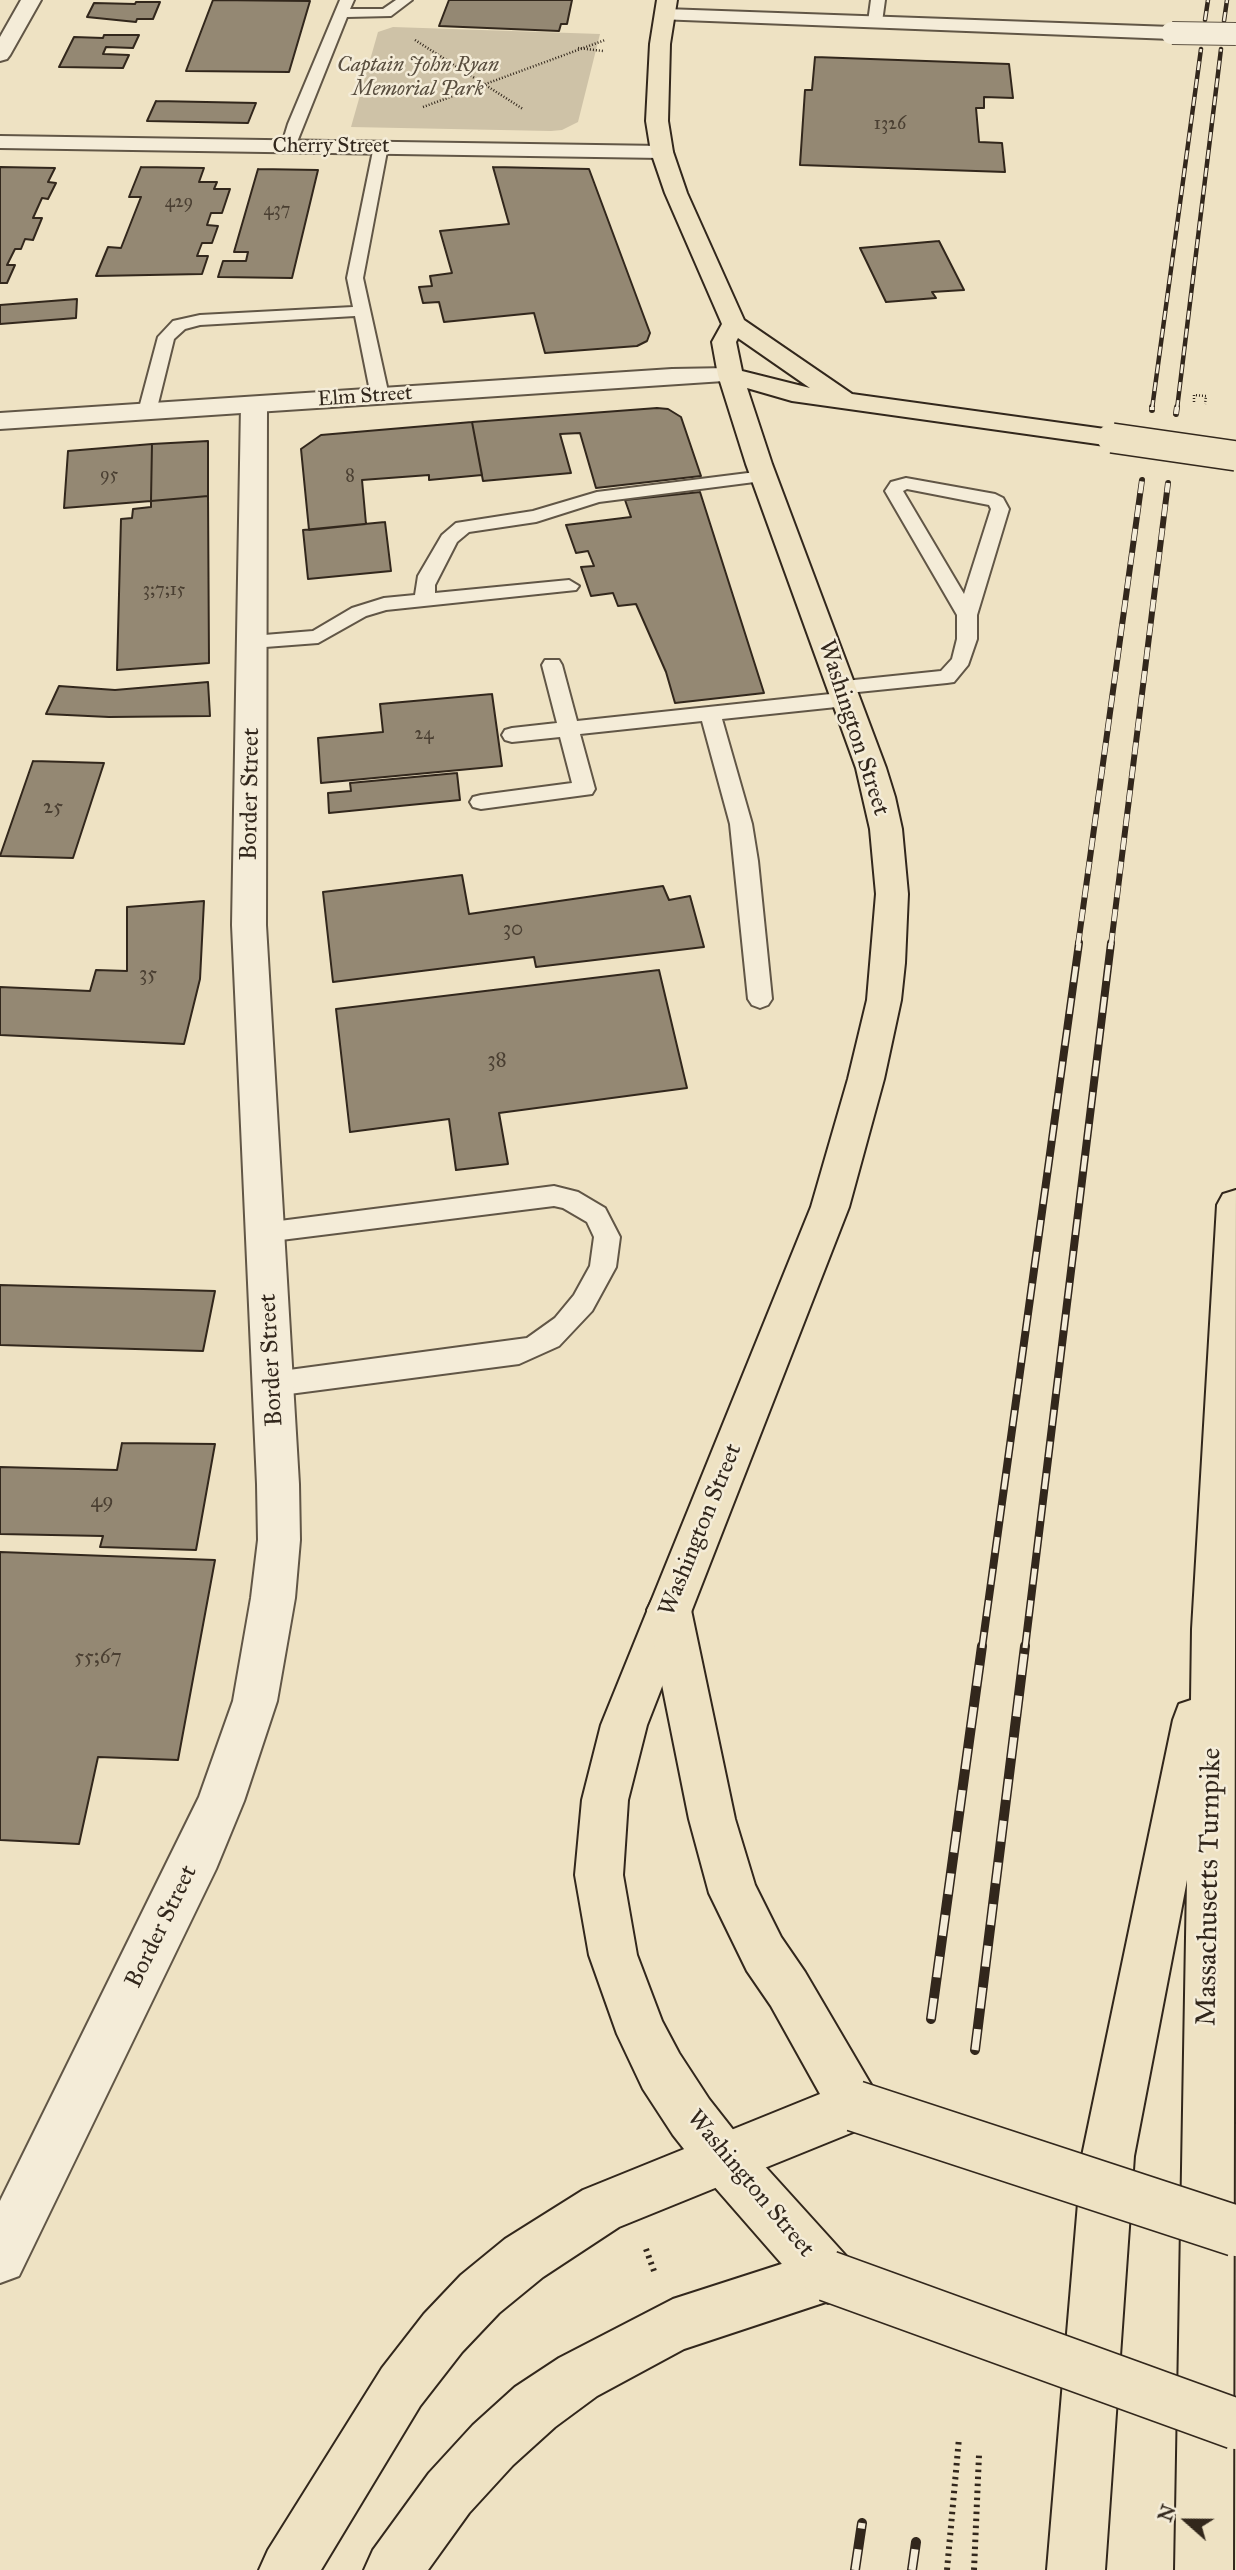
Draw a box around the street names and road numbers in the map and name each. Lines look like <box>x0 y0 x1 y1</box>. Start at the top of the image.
street label: Cherry Street <box>273 134 389 160</box>
street label: Elm Street <box>317 381 413 413</box>
street label: Washington Street <box>811 636 895 820</box>
street label: Border Street <box>235 727 267 861</box>
street label: Border Street <box>254 1293 290 1427</box>
street label: Washington Street <box>653 1440 749 1620</box>
street label: Massachusetts Turnpike <box>1191 1747 1229 2027</box>
street label: Border Street <box>120 1861 204 1993</box>
street label: Washington Street <box>680 2105 820 2263</box>

